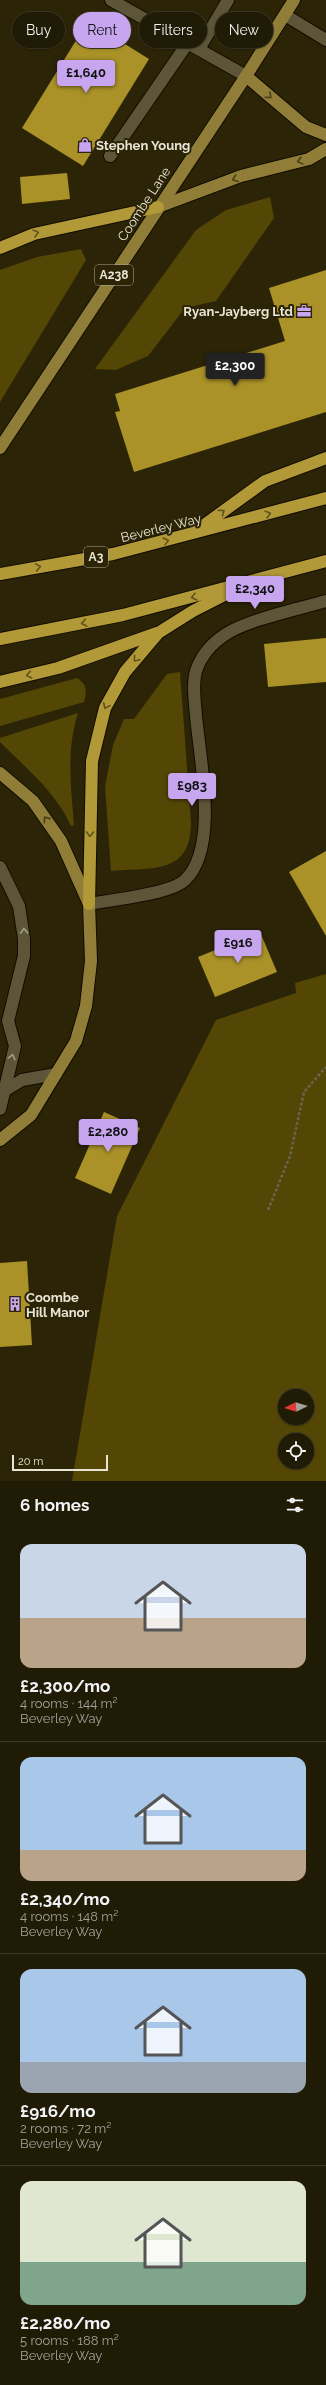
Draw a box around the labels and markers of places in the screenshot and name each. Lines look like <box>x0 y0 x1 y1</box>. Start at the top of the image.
pin: £1,640 <box>53 60 119 94</box>
shop icon: Stephen Young <box>77 137 93 153</box>
place label: Stephen Young <box>96 138 190 153</box>
office icon: Ryan-Jayberg Ltd <box>296 303 312 319</box>
place label: Ryan-Jayberg Ltd <box>183 304 293 319</box>
pin: £2,300 <box>202 353 268 387</box>
pin: £2,340 <box>222 576 288 610</box>
pin: £983 <box>168 773 216 807</box>
pin: £916 <box>214 930 262 964</box>
pin: £2,280 <box>75 1119 141 1153</box>
place label: Coombe Hill Manor <box>26 1290 89 1320</box>
building icon: Coombe Hill Manor <box>7 1296 23 1312</box>

